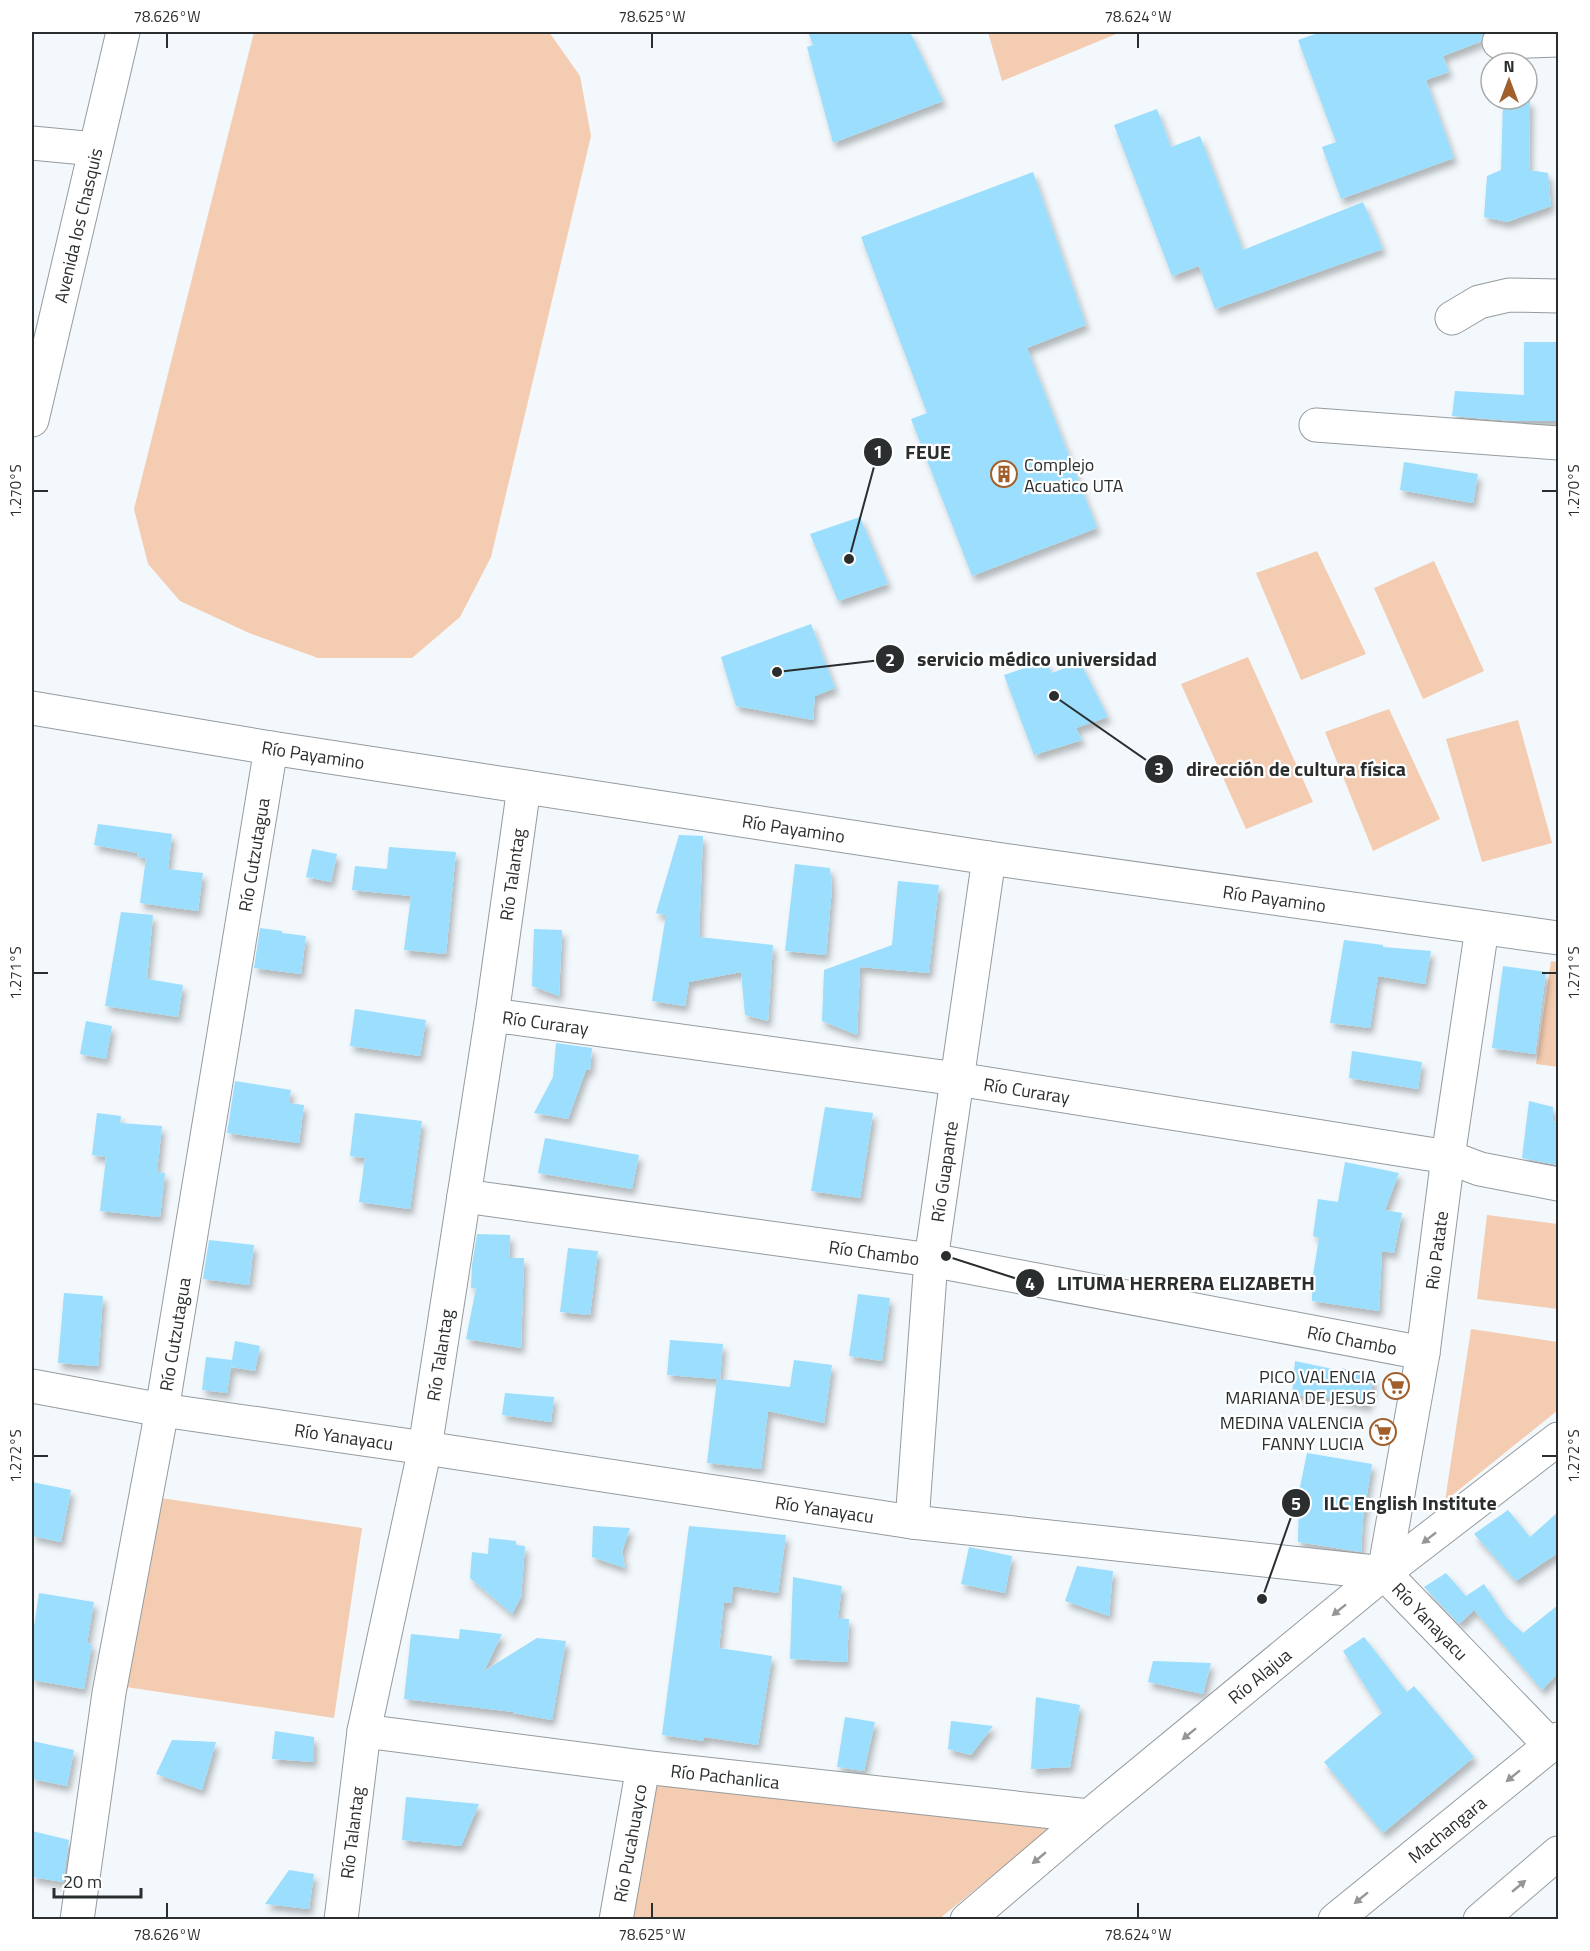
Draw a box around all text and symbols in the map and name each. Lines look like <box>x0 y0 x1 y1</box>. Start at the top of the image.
text: 78.626°W <box>134 5 200 28</box>
text: 78.625°W <box>619 5 685 28</box>
text: 78.624°W <box>1105 5 1171 28</box>
north arrow <box>1479 51 1539 111</box>
text: N <box>1503 54 1515 78</box>
street label: Avenida los Chasquis <box>46 145 109 305</box>
callout: FEUE <box>863 433 963 471</box>
text: FEUE <box>905 436 951 467</box>
text: 1 <box>873 438 883 465</box>
place label: Complejo Acuatico UTA <box>1024 451 1124 499</box>
building icon: Complejo Acuatico UTA <box>989 459 1019 489</box>
text: 1.270°S <box>4 464 27 518</box>
text: 1.270°S <box>1562 464 1585 518</box>
callout: servicio médico universidad <box>875 640 1169 678</box>
text: servicio médico universidad <box>917 643 1157 674</box>
text: 2 <box>885 646 895 673</box>
street label: Río Payamino <box>260 733 367 776</box>
callout: dirección de cultura física <box>1144 750 1419 788</box>
text: dirección de cultura física <box>1186 753 1406 784</box>
text: 3 <box>1154 755 1164 782</box>
street label: Río Cutzutagua <box>231 796 276 914</box>
street label: Río Payamino <box>740 807 847 849</box>
street label: Río Talantag <box>492 827 532 922</box>
street label: Río Payamino <box>1221 878 1328 919</box>
text: 1.271°S <box>4 946 27 1000</box>
text: 1.271°S <box>1562 946 1585 1000</box>
street label: Río Curaray <box>501 1003 591 1042</box>
street label: Río Curaray <box>982 1070 1072 1110</box>
street label: Río Guapante <box>923 1119 964 1224</box>
street label: Rio Patate <box>1418 1209 1454 1291</box>
street label: Río Chambo <box>827 1233 921 1272</box>
callout: LITUMA HERRERA ELIZABETH <box>1015 1264 1327 1302</box>
text: LITUMA HERRERA ELIZABETH <box>1057 1267 1315 1298</box>
text: 4 <box>1025 1270 1035 1297</box>
street label: Río Cutzutagua <box>152 1275 197 1393</box>
street label: Río Talantag <box>419 1307 460 1403</box>
street label: Río Chambo <box>1305 1318 1399 1361</box>
place label: PICO VALENCIA MARIANA DE JESUS <box>1225 1363 1376 1411</box>
supermarket icon: PICO VALENCIA MARIANA DE JESUS <box>1381 1371 1411 1401</box>
place label: MEDINA VALENCIA FANNY LUCIA <box>1220 1409 1364 1457</box>
street label: Río Yanayacu <box>293 1416 395 1457</box>
supermarket icon: MEDINA VALENCIA FANNY LUCIA <box>1368 1417 1398 1447</box>
text: 1.272°S <box>4 1429 27 1483</box>
text: 1.272°S <box>1562 1429 1585 1483</box>
callout: ILC English Institute <box>1281 1484 1508 1522</box>
text: ILC English Institute <box>1323 1487 1497 1518</box>
street label: Río Yanayacu <box>773 1488 876 1530</box>
text: 5 <box>1291 1490 1301 1517</box>
one-way arrow <box>1421 1532 1437 1545</box>
street label: Río Yanayacu <box>1386 1576 1475 1666</box>
one-way arrow <box>1331 1603 1347 1616</box>
street label: Río Alajua <box>1222 1641 1297 1710</box>
one-way arrow <box>1181 1727 1197 1740</box>
street label: Río Pachanlica <box>669 1757 781 1795</box>
one-way arrow <box>1506 1769 1521 1782</box>
street label: Río Pucahuayco <box>606 1782 653 1904</box>
street label: Río Talantag <box>333 1785 371 1880</box>
street label: Machangara <box>1402 1789 1492 1869</box>
one-way arrow <box>1031 1852 1047 1865</box>
scale bar <box>54 1861 141 1899</box>
text: 20 m <box>63 1868 102 1895</box>
one-way arrow <box>1511 1880 1527 1893</box>
one-way arrow <box>1353 1892 1369 1905</box>
text: 78.626°W <box>134 1923 200 1946</box>
text: 78.625°W <box>619 1923 685 1946</box>
text: 78.624°W <box>1105 1923 1171 1946</box>

